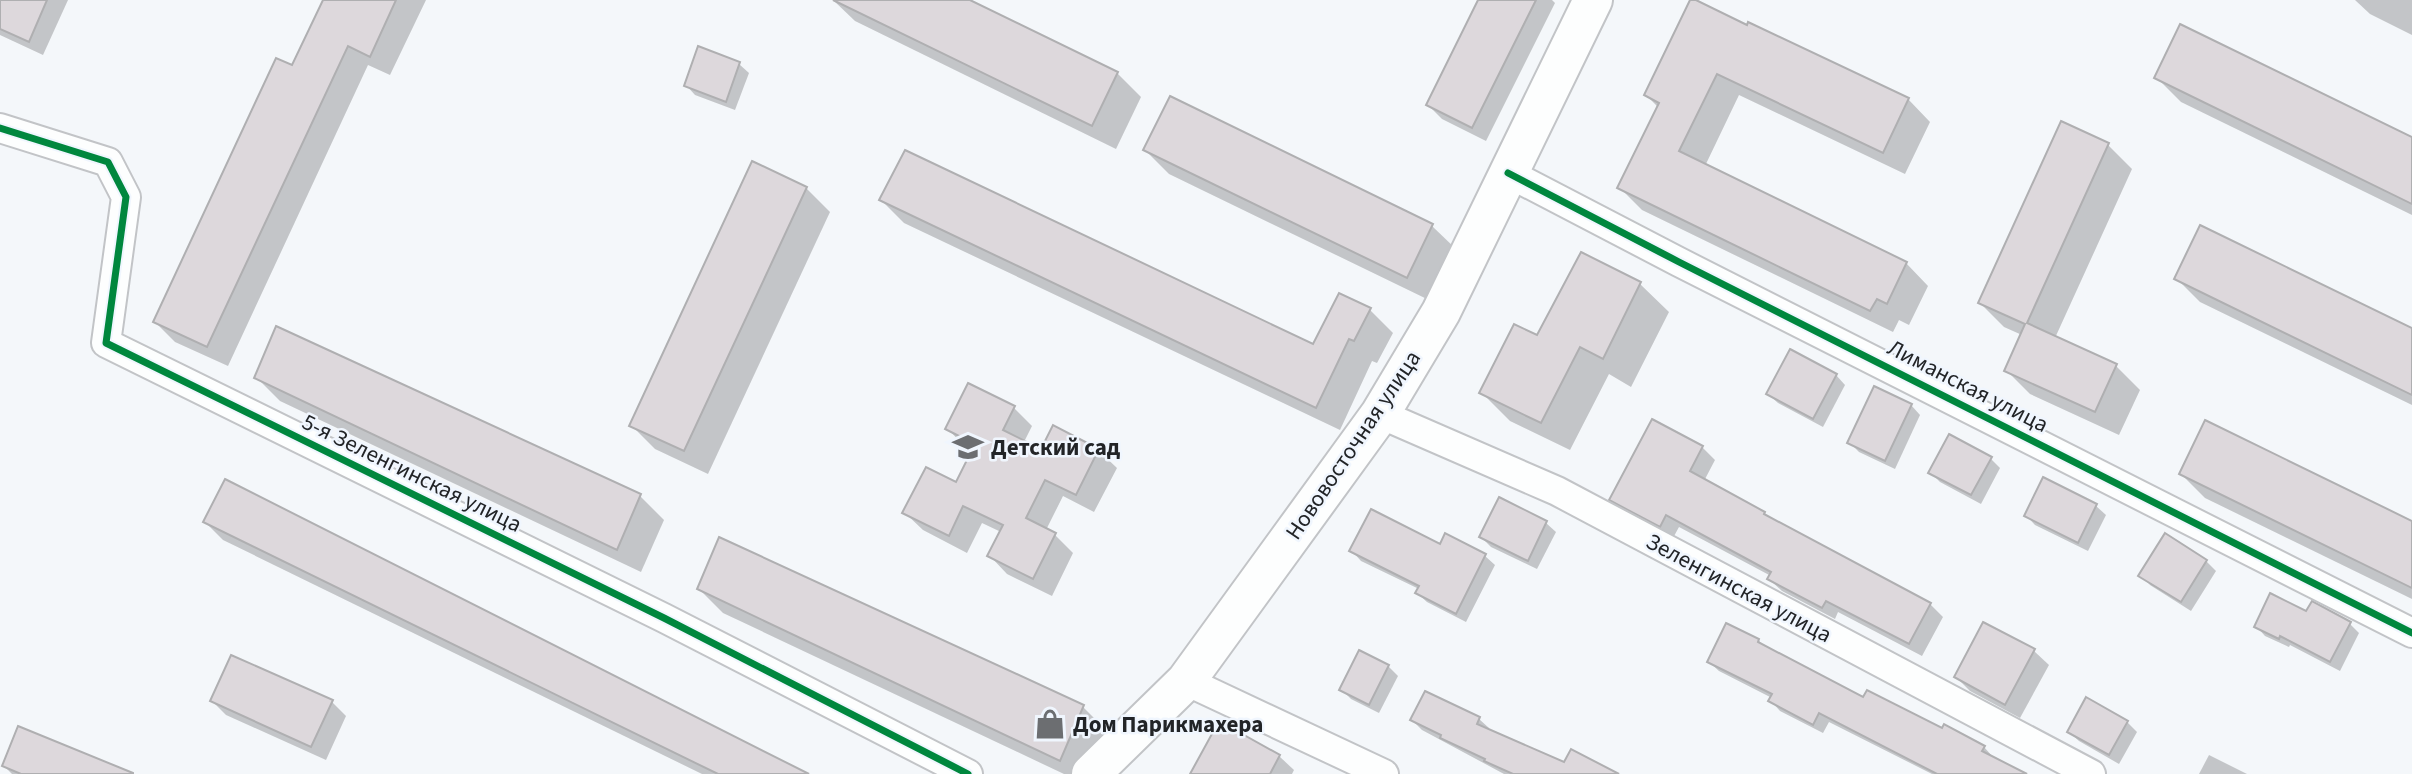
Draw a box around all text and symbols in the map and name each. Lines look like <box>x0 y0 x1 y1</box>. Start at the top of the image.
street label: Лиманская улица <box>1882 331 2054 441</box>
street label: Нововосточная улица <box>1277 344 1429 546</box>
street label: 5-я Зеленгинская улица <box>297 405 527 541</box>
school or university icon: Детский сад <box>951 430 985 464</box>
place label: Детский сад <box>991 431 1121 464</box>
street label: Зеленгинская улица <box>1640 525 1838 651</box>
shop icon: Дом Парикмахера <box>1033 707 1067 741</box>
place label: Дом Парикмахера <box>1073 708 1263 741</box>

